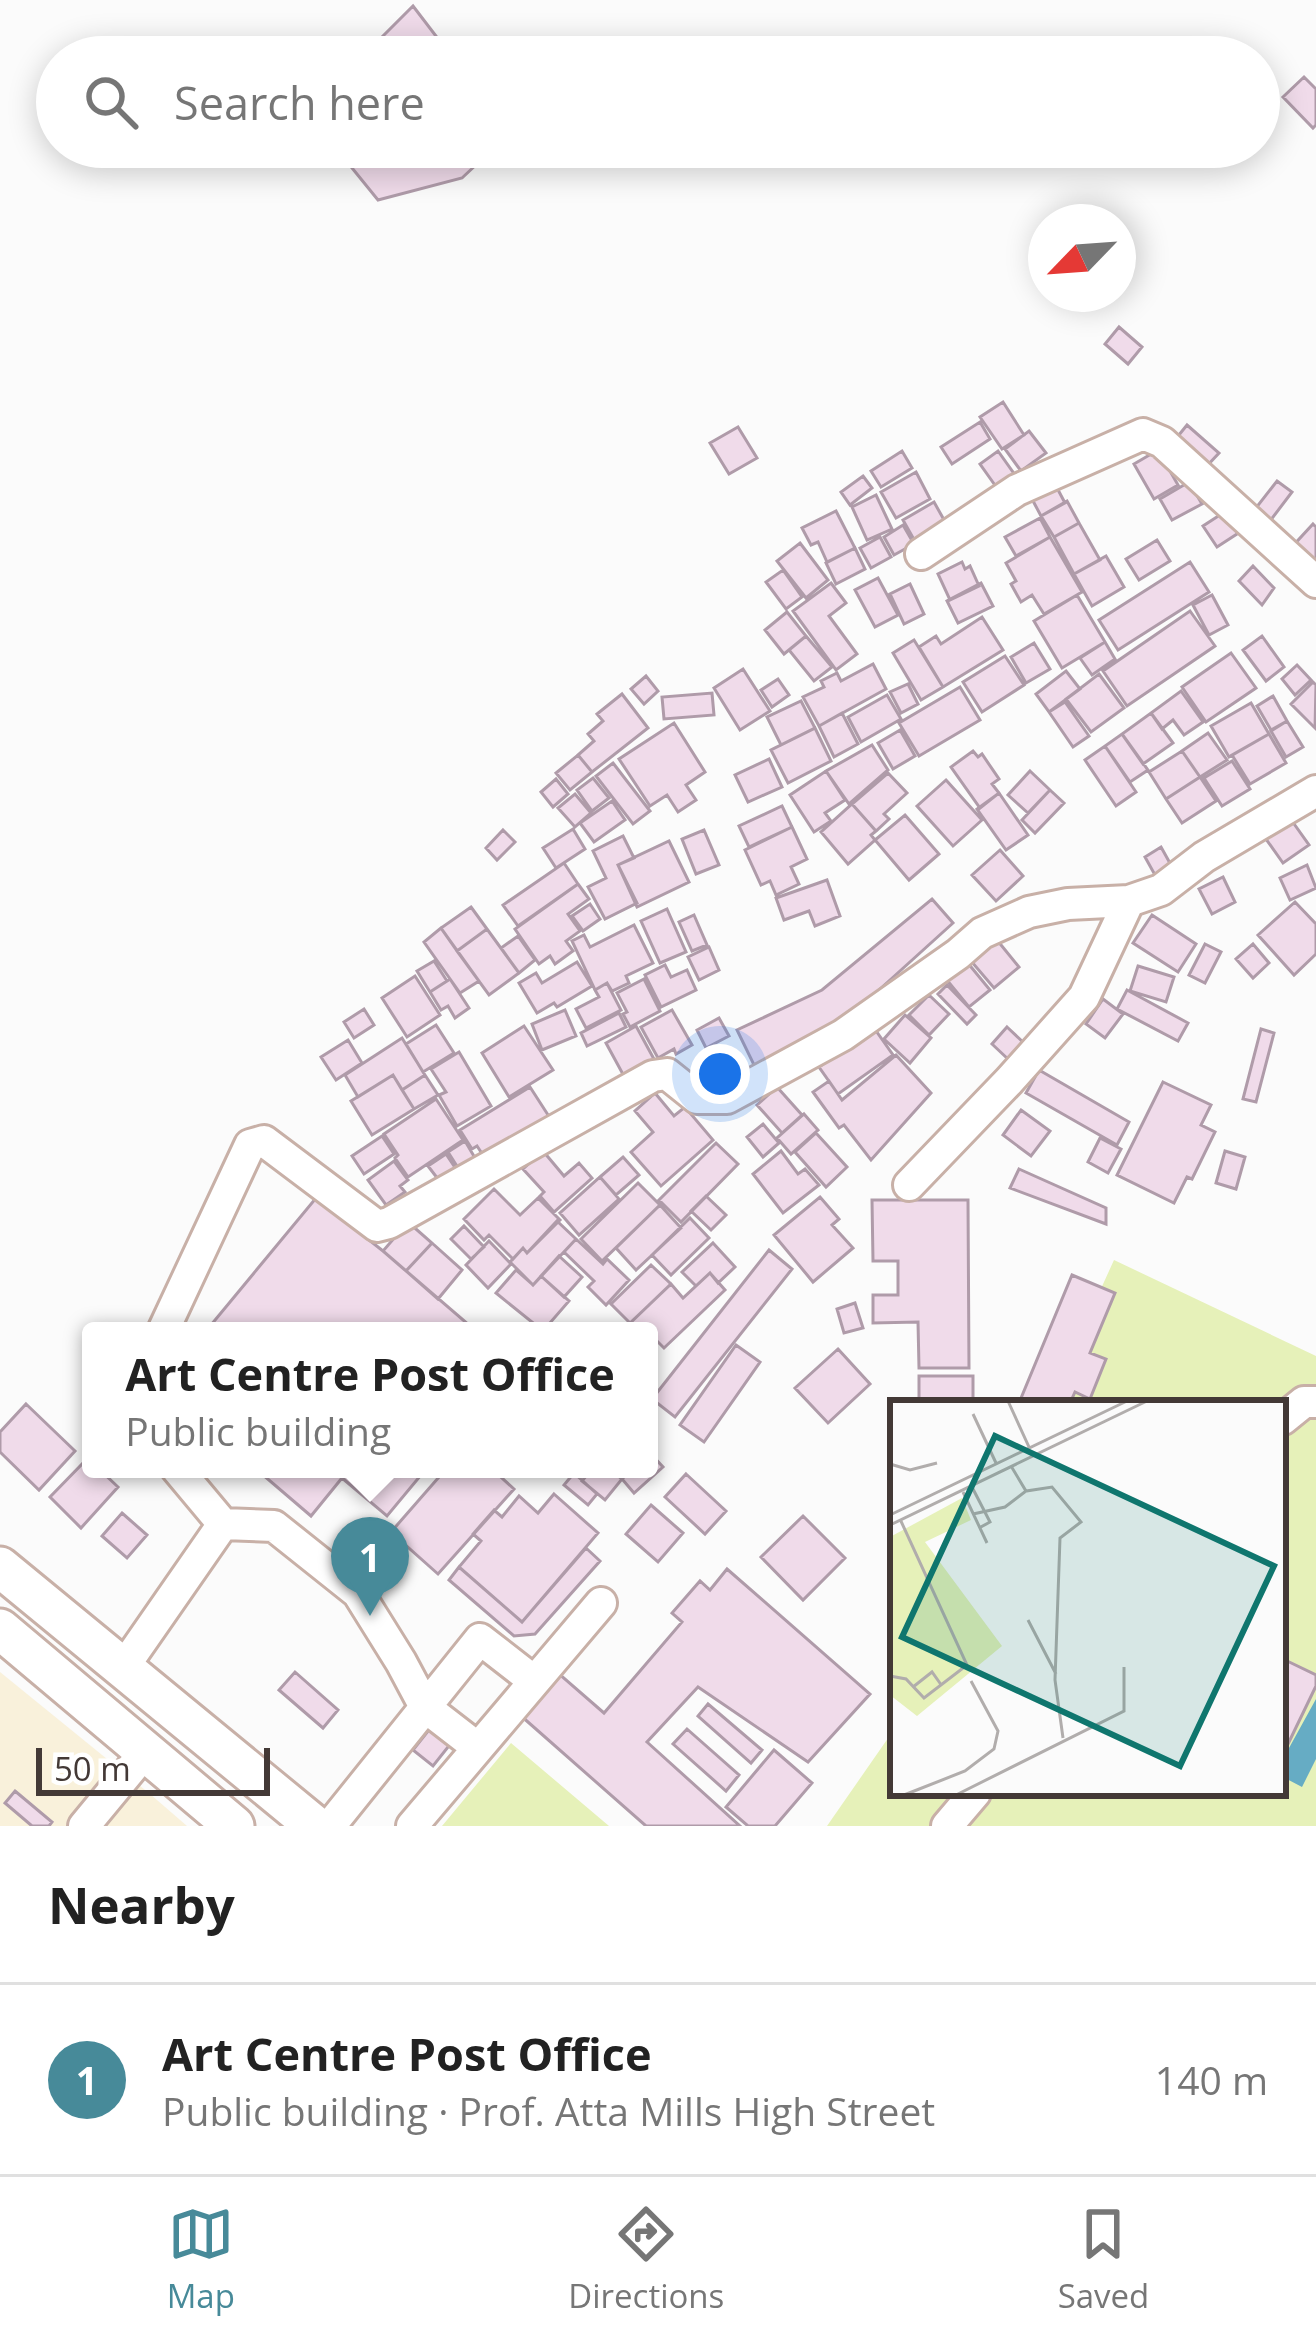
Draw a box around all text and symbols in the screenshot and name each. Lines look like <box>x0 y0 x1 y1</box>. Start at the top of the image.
search box <box>36 36 1280 168</box>
icon: search <box>78 69 144 135</box>
text: Search here <box>174 72 425 133</box>
north arrow <box>1028 204 1136 312</box>
your location <box>690 1044 750 1104</box>
popup <box>82 1322 658 1478</box>
text: Art Centre Post Office <box>125 1343 615 1404</box>
inset map <box>890 1400 1286 1796</box>
text: Public building <box>125 1404 391 1457</box>
pin: 1 <box>331 1517 409 1616</box>
scale bar <box>36 1742 270 1795</box>
text: 50 m <box>54 1746 131 1791</box>
text: Nearby <box>48 1869 235 1939</box>
text: Art Centre Post Office <box>162 2023 652 2084</box>
text: 1 <box>76 2053 98 2106</box>
text: 140 m <box>1155 2053 1268 2106</box>
text: Public building · Prof. Atta Mills High Street <box>162 2084 935 2137</box>
tab: Map <box>167 2201 235 2318</box>
tab: Directions <box>568 2201 724 2318</box>
tab: Saved <box>1058 2201 1149 2318</box>

